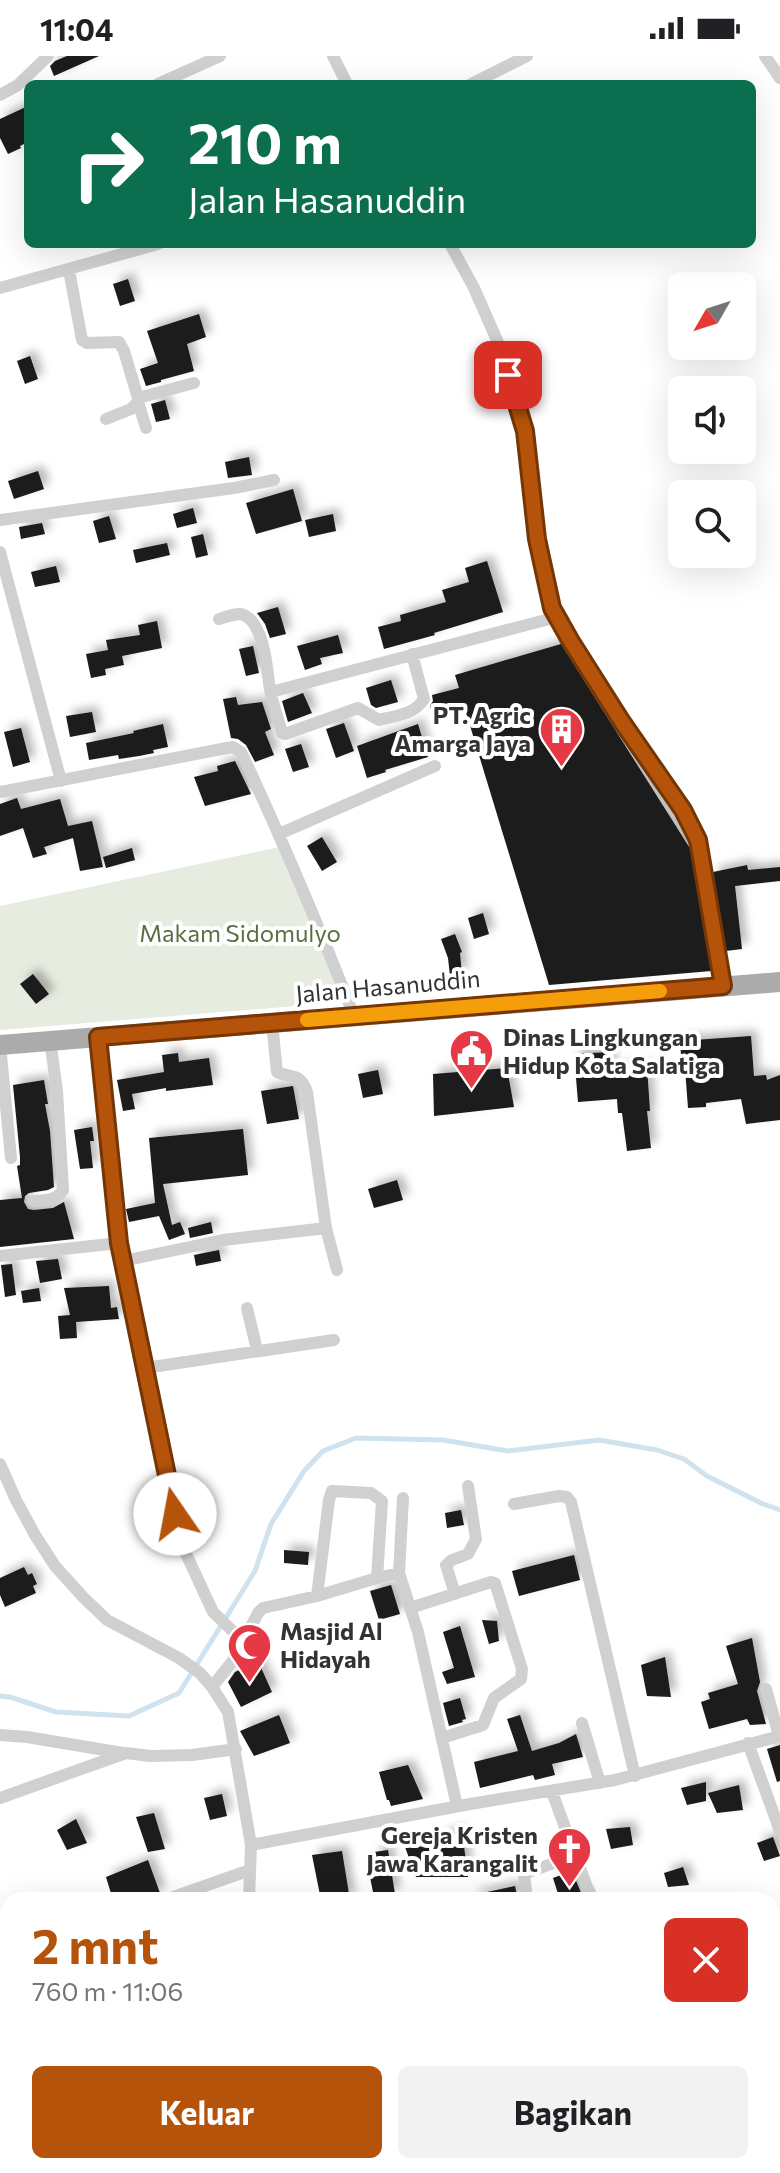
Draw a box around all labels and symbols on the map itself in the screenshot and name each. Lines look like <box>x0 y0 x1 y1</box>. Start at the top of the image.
north arrow <box>668 272 756 360</box>
pin <box>474 341 542 409</box>
place label: PT. Agric Amarga Jaya <box>394 700 531 757</box>
building icon: PT. Agric Amarga Jaya <box>538 706 586 769</box>
park label: Makam Sidomulyo <box>139 918 341 947</box>
street label: Jalan Hasanuddin <box>294 963 481 1008</box>
place label: Dinas Lingkungan Hidup Kota Salatiga <box>503 1022 720 1079</box>
public building icon: Dinas Lingkungan Hidup Kota Salatiga <box>448 1028 496 1091</box>
position arrow <box>133 1472 217 1556</box>
place label: Masjid Al Hidayah <box>280 1616 382 1673</box>
mosque icon: Masjid Al Hidayah <box>225 1622 273 1685</box>
place label: Gereja Kristen Jawa Karangalit <box>366 1820 538 1877</box>
church icon: Gereja Kristen Jawa Karangalit <box>545 1826 593 1889</box>

